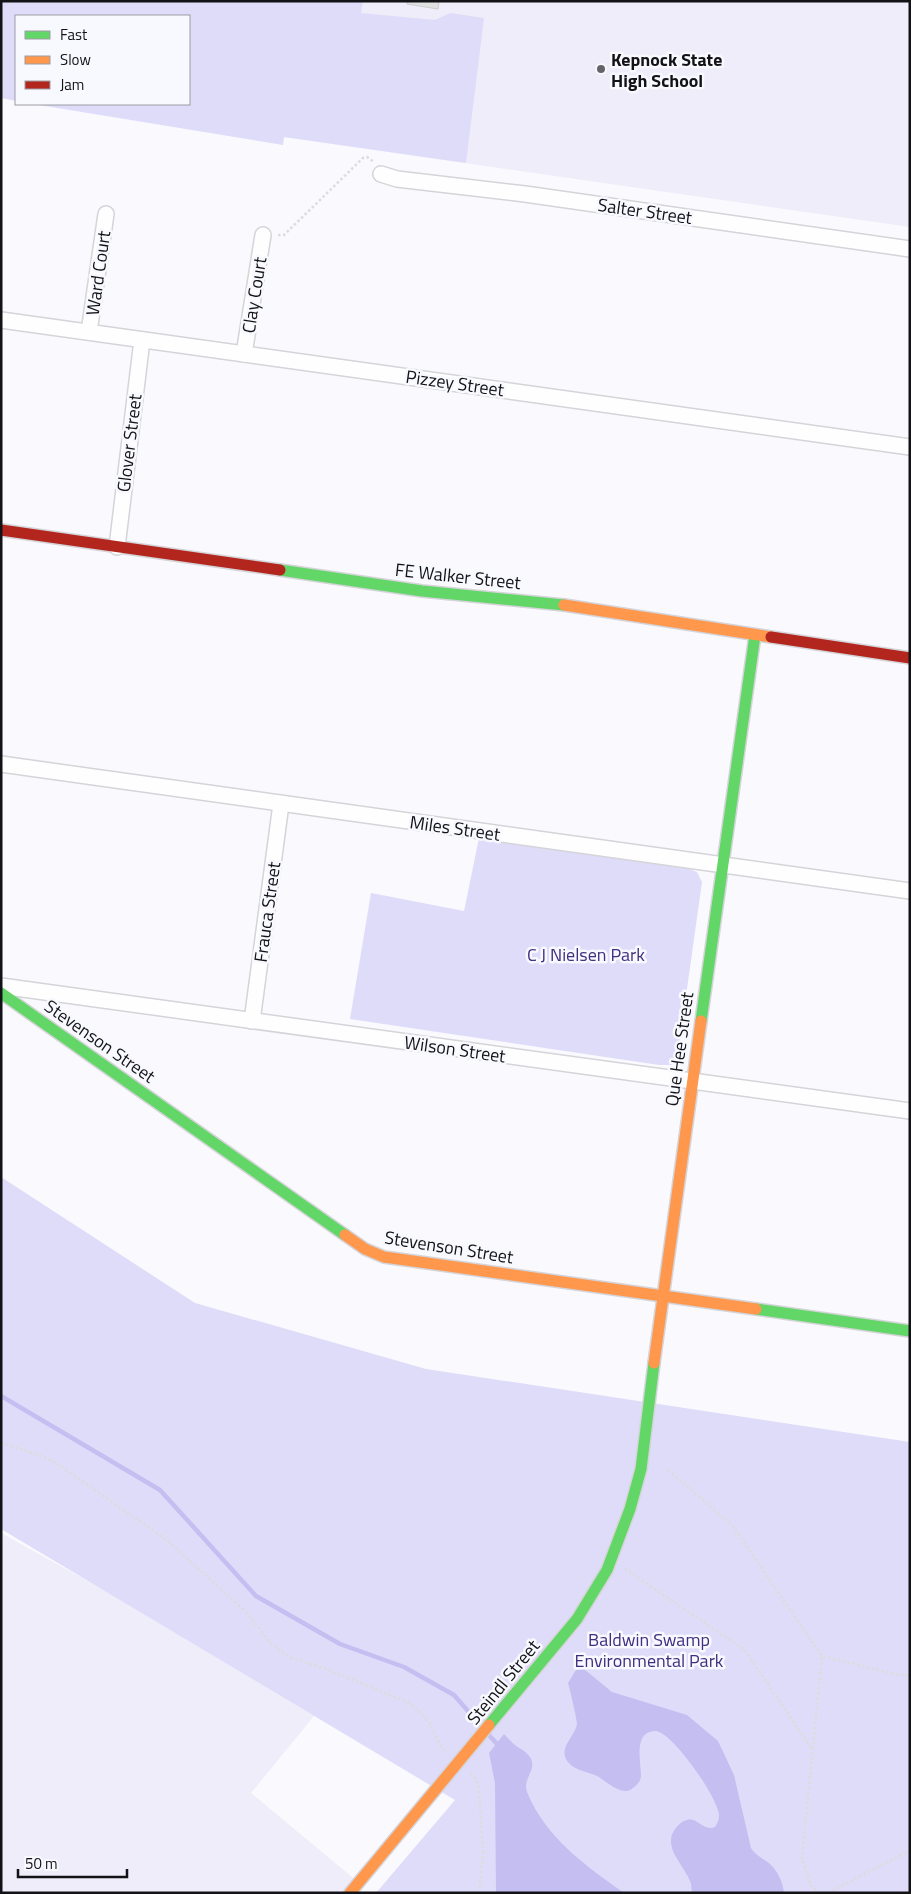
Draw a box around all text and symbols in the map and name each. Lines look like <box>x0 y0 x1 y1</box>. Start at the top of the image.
legend <box>15 15 190 105</box>
text: Fast <box>60 23 88 46</box>
place label: Kepnock State High School <box>611 46 722 94</box>
text: Slow <box>60 48 91 71</box>
marker: Kepnock State High School <box>595 63 607 75</box>
text: Jam <box>60 73 84 96</box>
street label: Salter Street <box>596 191 695 231</box>
street label: Ward Court <box>79 228 117 317</box>
street label: Clay Court <box>235 254 273 335</box>
street label: Pizzey Street <box>404 363 507 403</box>
street label: Glover Street <box>110 392 149 494</box>
street label: FE Walker Street <box>394 556 523 596</box>
street label: Miles Street <box>408 808 503 848</box>
street label: Frauca Street <box>247 859 288 964</box>
park label: C J Nielsen Park <box>527 941 645 968</box>
street label: Que Hee Street <box>658 989 700 1108</box>
street label: Stevenson Street <box>39 993 162 1090</box>
street label: Wilson Street <box>403 1029 508 1070</box>
street label: Stevenson Street <box>383 1223 516 1271</box>
park label: Baldwin Swamp Environmental Park <box>574 1626 724 1674</box>
street label: Steindl Street <box>460 1633 546 1730</box>
scale bar <box>18 1846 126 1878</box>
text: 50 m <box>25 1852 58 1875</box>

